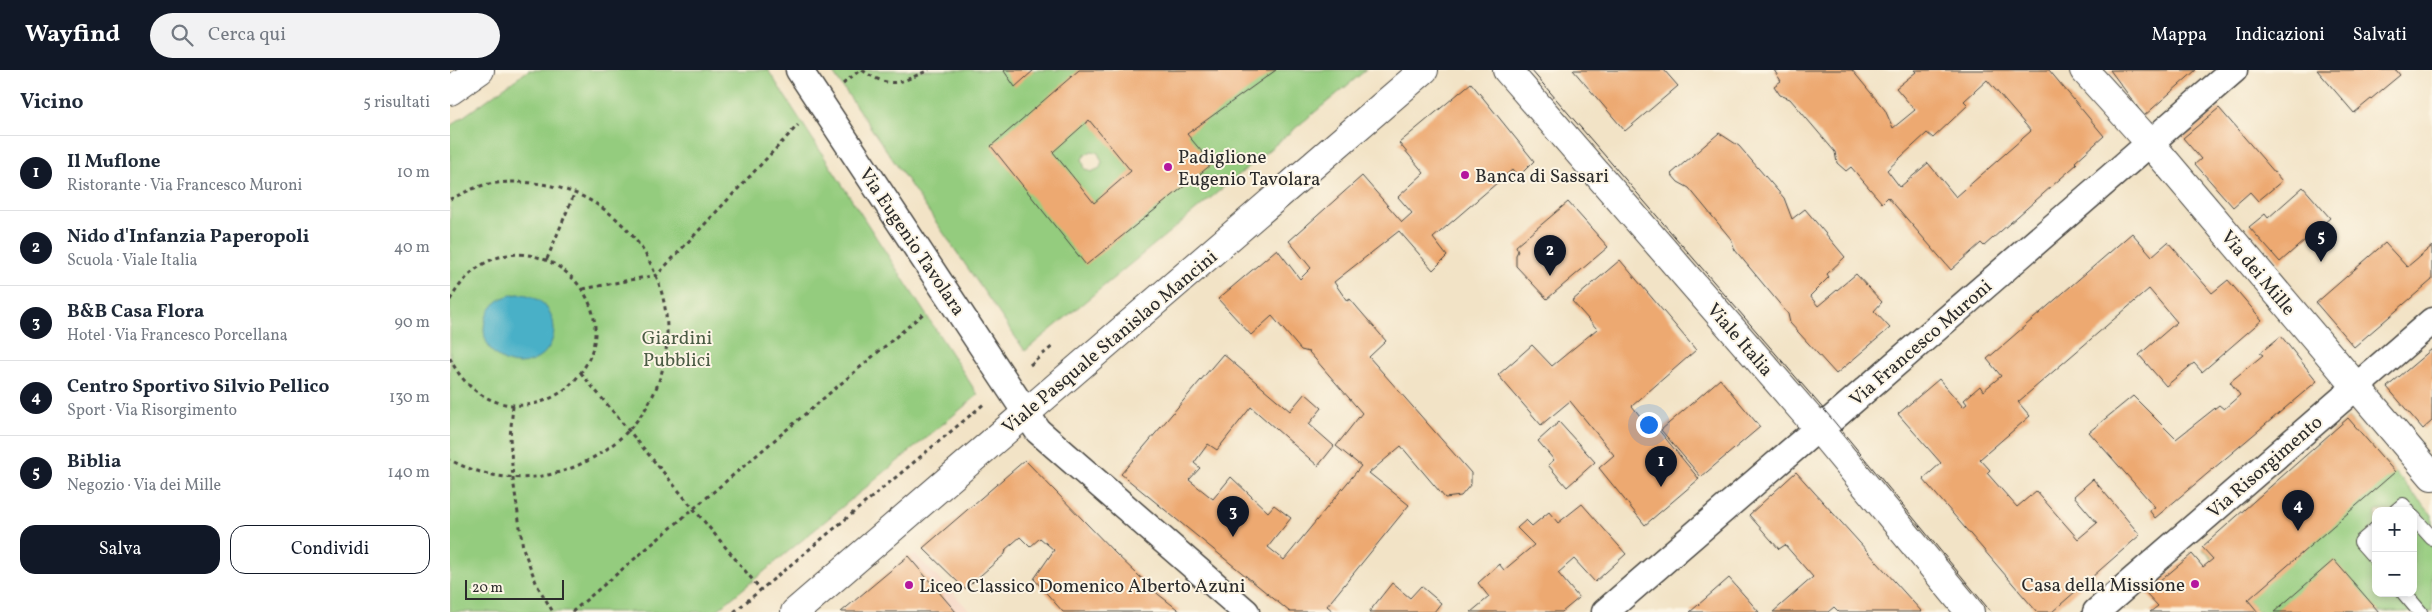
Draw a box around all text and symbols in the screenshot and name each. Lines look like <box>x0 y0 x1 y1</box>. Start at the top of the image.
search box <box>150 13 500 58</box>
text: Wayfind <box>25 18 120 52</box>
icon: search <box>168 21 196 49</box>
text: Cerca qui <box>208 22 286 48</box>
text: Mappa <box>2152 23 2207 48</box>
text: Indicazioni <box>2235 23 2325 48</box>
text: Salvati <box>2353 23 2407 48</box>
text: Vicino <box>20 88 84 117</box>
text: 5 risultati <box>363 92 430 114</box>
place label: Padiglione Eugenio Tavolara <box>1178 145 1320 193</box>
text: Il Muflone <box>67 149 160 175</box>
marker: Padiglione Eugenio Tavolara <box>1162 161 1174 173</box>
text: 1 <box>33 162 39 184</box>
text: 10 m <box>397 162 430 184</box>
street label: Via Eugenio Tavolara <box>852 163 971 321</box>
place label: Banca di Sassari <box>1475 164 1609 190</box>
marker: Banca di Sassari <box>1459 169 1471 181</box>
text: Ristorante · Via Francesco Muroni <box>67 175 302 197</box>
pin: 5 <box>2305 221 2337 262</box>
text: Nido d'Infanzia Paperopoli <box>67 224 310 250</box>
street label: Via dei Mille <box>2214 225 2301 322</box>
pin: 2 <box>1534 235 1566 276</box>
text: 2 <box>32 237 40 259</box>
text: 40 m <box>394 237 430 259</box>
street label: Viale Pasquale Stanislao Mancini <box>997 244 1224 441</box>
text: Scuola · Viale Italia <box>67 250 198 272</box>
street label: Via Francesco Muroni <box>1844 274 1998 413</box>
street label: Viale Italia <box>1700 298 1779 383</box>
text: B&B Casa Flora <box>67 299 204 325</box>
text: 3 <box>32 312 40 334</box>
text: 90 m <box>394 312 430 334</box>
text: Hotel · Via Francesco Porcellana <box>67 325 288 347</box>
park label: Giardini Pubblici <box>642 326 713 374</box>
text: Centro Sportivo Silvio Pellico <box>67 374 329 400</box>
text: 4 <box>31 387 41 409</box>
text: 130 m <box>389 387 430 409</box>
text: Sport · Via Risorgimento <box>67 400 237 422</box>
street label: Via Risorgimento <box>2202 410 2329 525</box>
your location <box>1636 412 1662 438</box>
pin: 1 <box>1645 446 1677 487</box>
text: Biblia <box>67 449 121 475</box>
text: 5 <box>32 462 40 484</box>
text: 140 m <box>388 462 430 484</box>
text: Negozio · Via dei Mille <box>67 475 221 497</box>
pin: 4 <box>2282 490 2314 531</box>
pin: 3 <box>1217 496 1249 537</box>
map controls <box>2372 507 2417 597</box>
button: + <box>2372 507 2417 552</box>
button: Salva <box>20 525 220 574</box>
button: Condividi <box>230 525 430 574</box>
button: − <box>2372 552 2417 597</box>
place label: Casa della Missione <box>2022 573 2185 599</box>
place label: Liceo Classico Domenico Alberto Azuni <box>919 574 1246 600</box>
scale bar <box>465 577 564 600</box>
marker: Casa della Missione <box>2189 578 2201 590</box>
text: 20 m <box>472 579 503 598</box>
marker: Liceo Classico Domenico Alberto Azuni <box>903 579 915 591</box>

